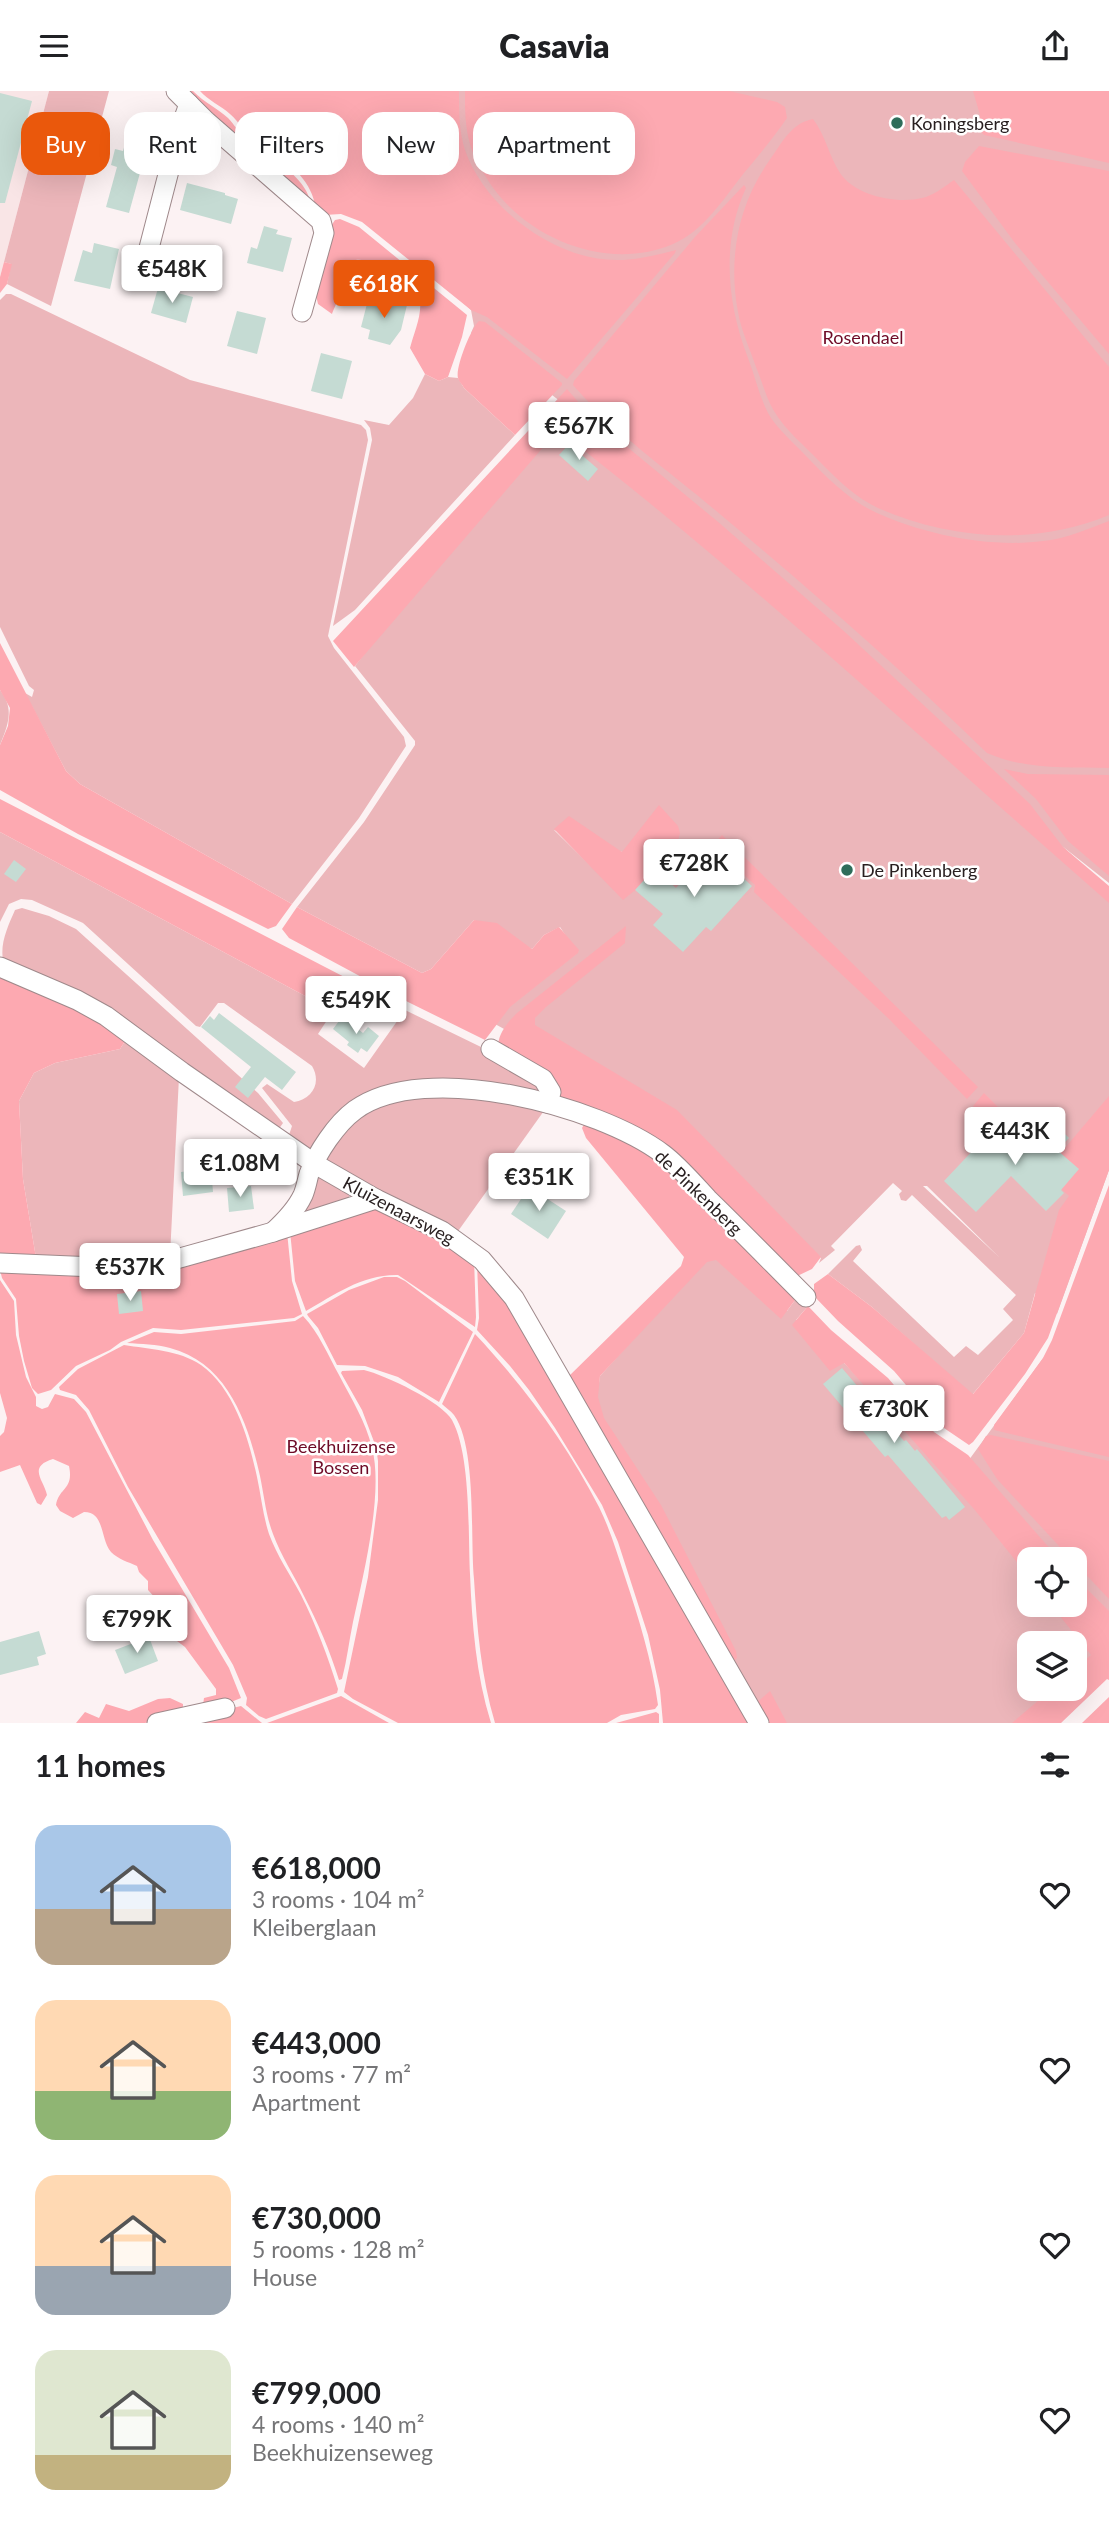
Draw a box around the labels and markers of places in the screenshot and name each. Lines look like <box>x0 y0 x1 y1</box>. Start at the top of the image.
place label: Koningsberg <box>911 112 1009 134</box>
marker: Koningsberg <box>889 115 905 131</box>
pin: €548K <box>123 245 221 305</box>
pin: €618K <box>335 261 433 320</box>
pin: €567K <box>530 403 628 462</box>
pin: €728K <box>645 839 743 899</box>
place label: De Pinkenberg <box>861 859 977 881</box>
marker: De Pinkenberg <box>839 862 855 878</box>
pin: €549K <box>307 977 405 1036</box>
pin: €443K <box>966 1107 1064 1167</box>
pin: €1.08M <box>183 1139 297 1199</box>
pin: €351K <box>490 1153 588 1213</box>
pin: €537K <box>81 1243 179 1303</box>
pin: €730K <box>845 1385 943 1445</box>
pin: €799K <box>88 1595 186 1655</box>

